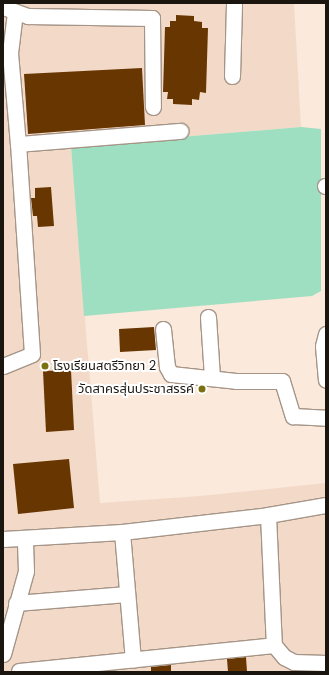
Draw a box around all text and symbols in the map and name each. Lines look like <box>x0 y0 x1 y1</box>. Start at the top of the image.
place label: โรงเรียนสตรีวิทยา 2 <box>53 358 156 374</box>
marker: โรงเรียนสตรีวิทยา 2 <box>40 361 50 371</box>
place label: วัดสาครสุ่นประชาสรรค์ <box>78 381 194 397</box>
marker: วัดสาครสุ่นประชาสรรค์ <box>197 384 207 394</box>

